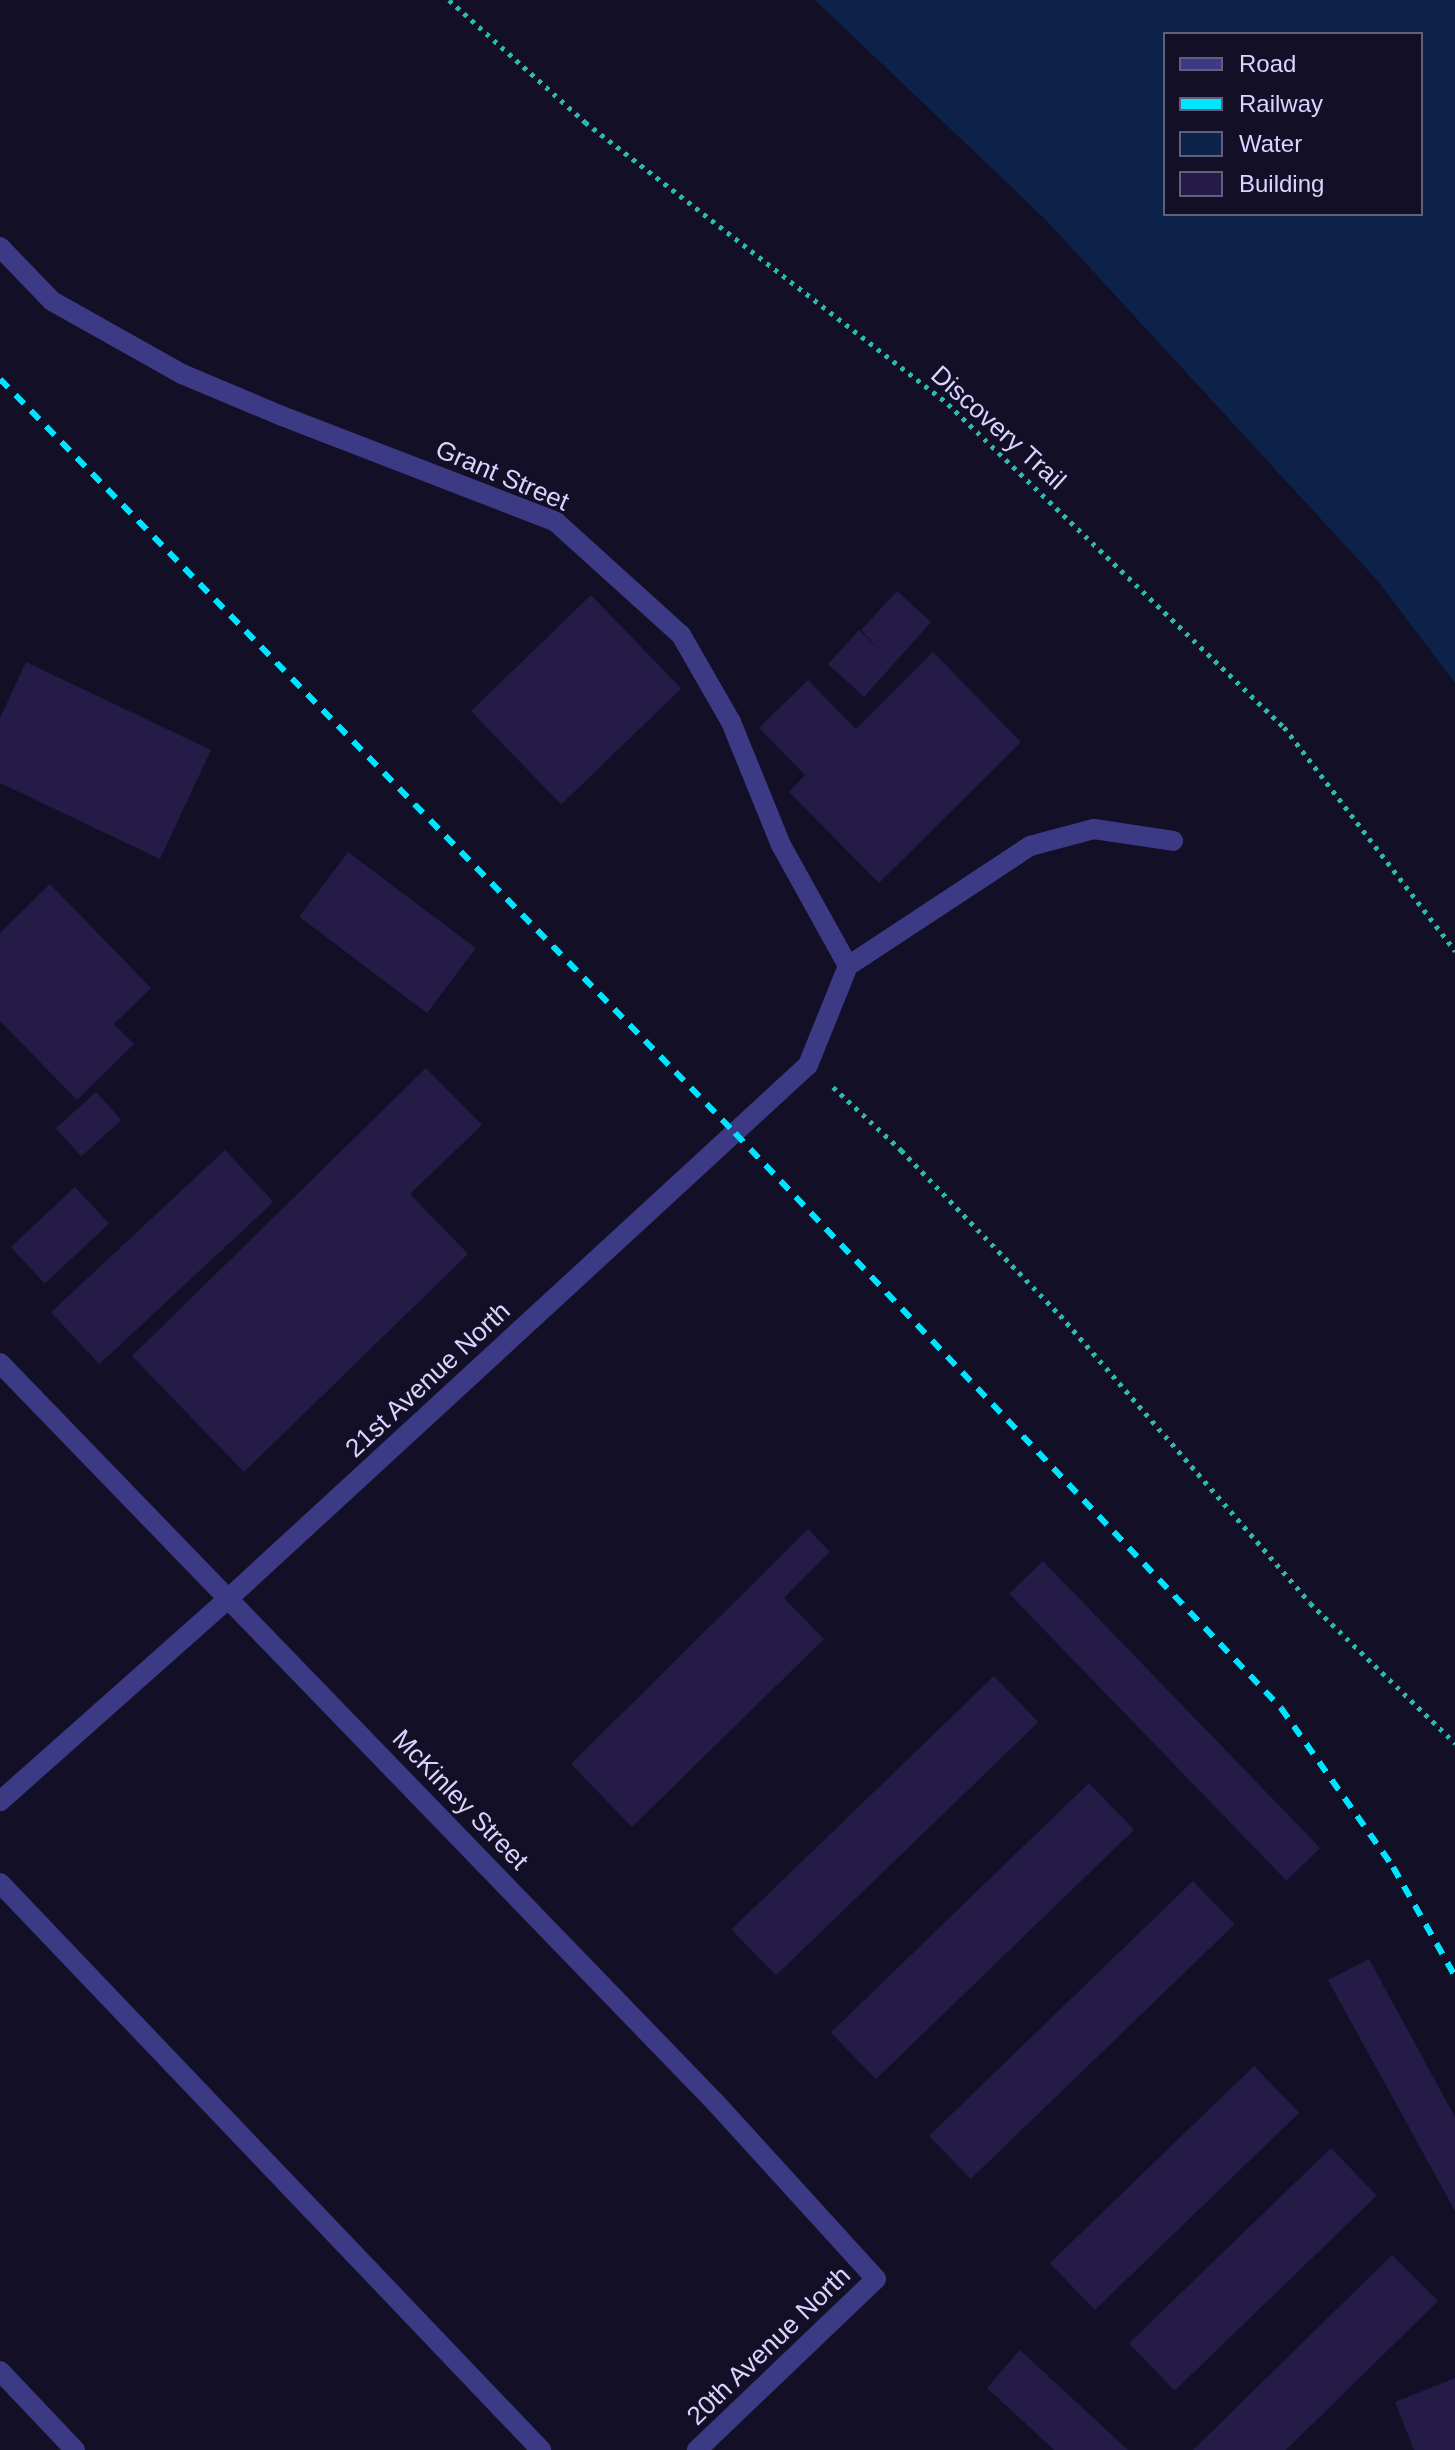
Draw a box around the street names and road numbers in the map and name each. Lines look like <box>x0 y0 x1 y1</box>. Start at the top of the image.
street label: Discovery Trail <box>924 359 1072 497</box>
street label: Grant Street <box>431 434 573 518</box>
street label: 21st Avenue North <box>339 1295 517 1465</box>
street label: McKinley Street <box>386 1724 534 1876</box>
street label: 20th Avenue North <box>680 2260 858 2432</box>

